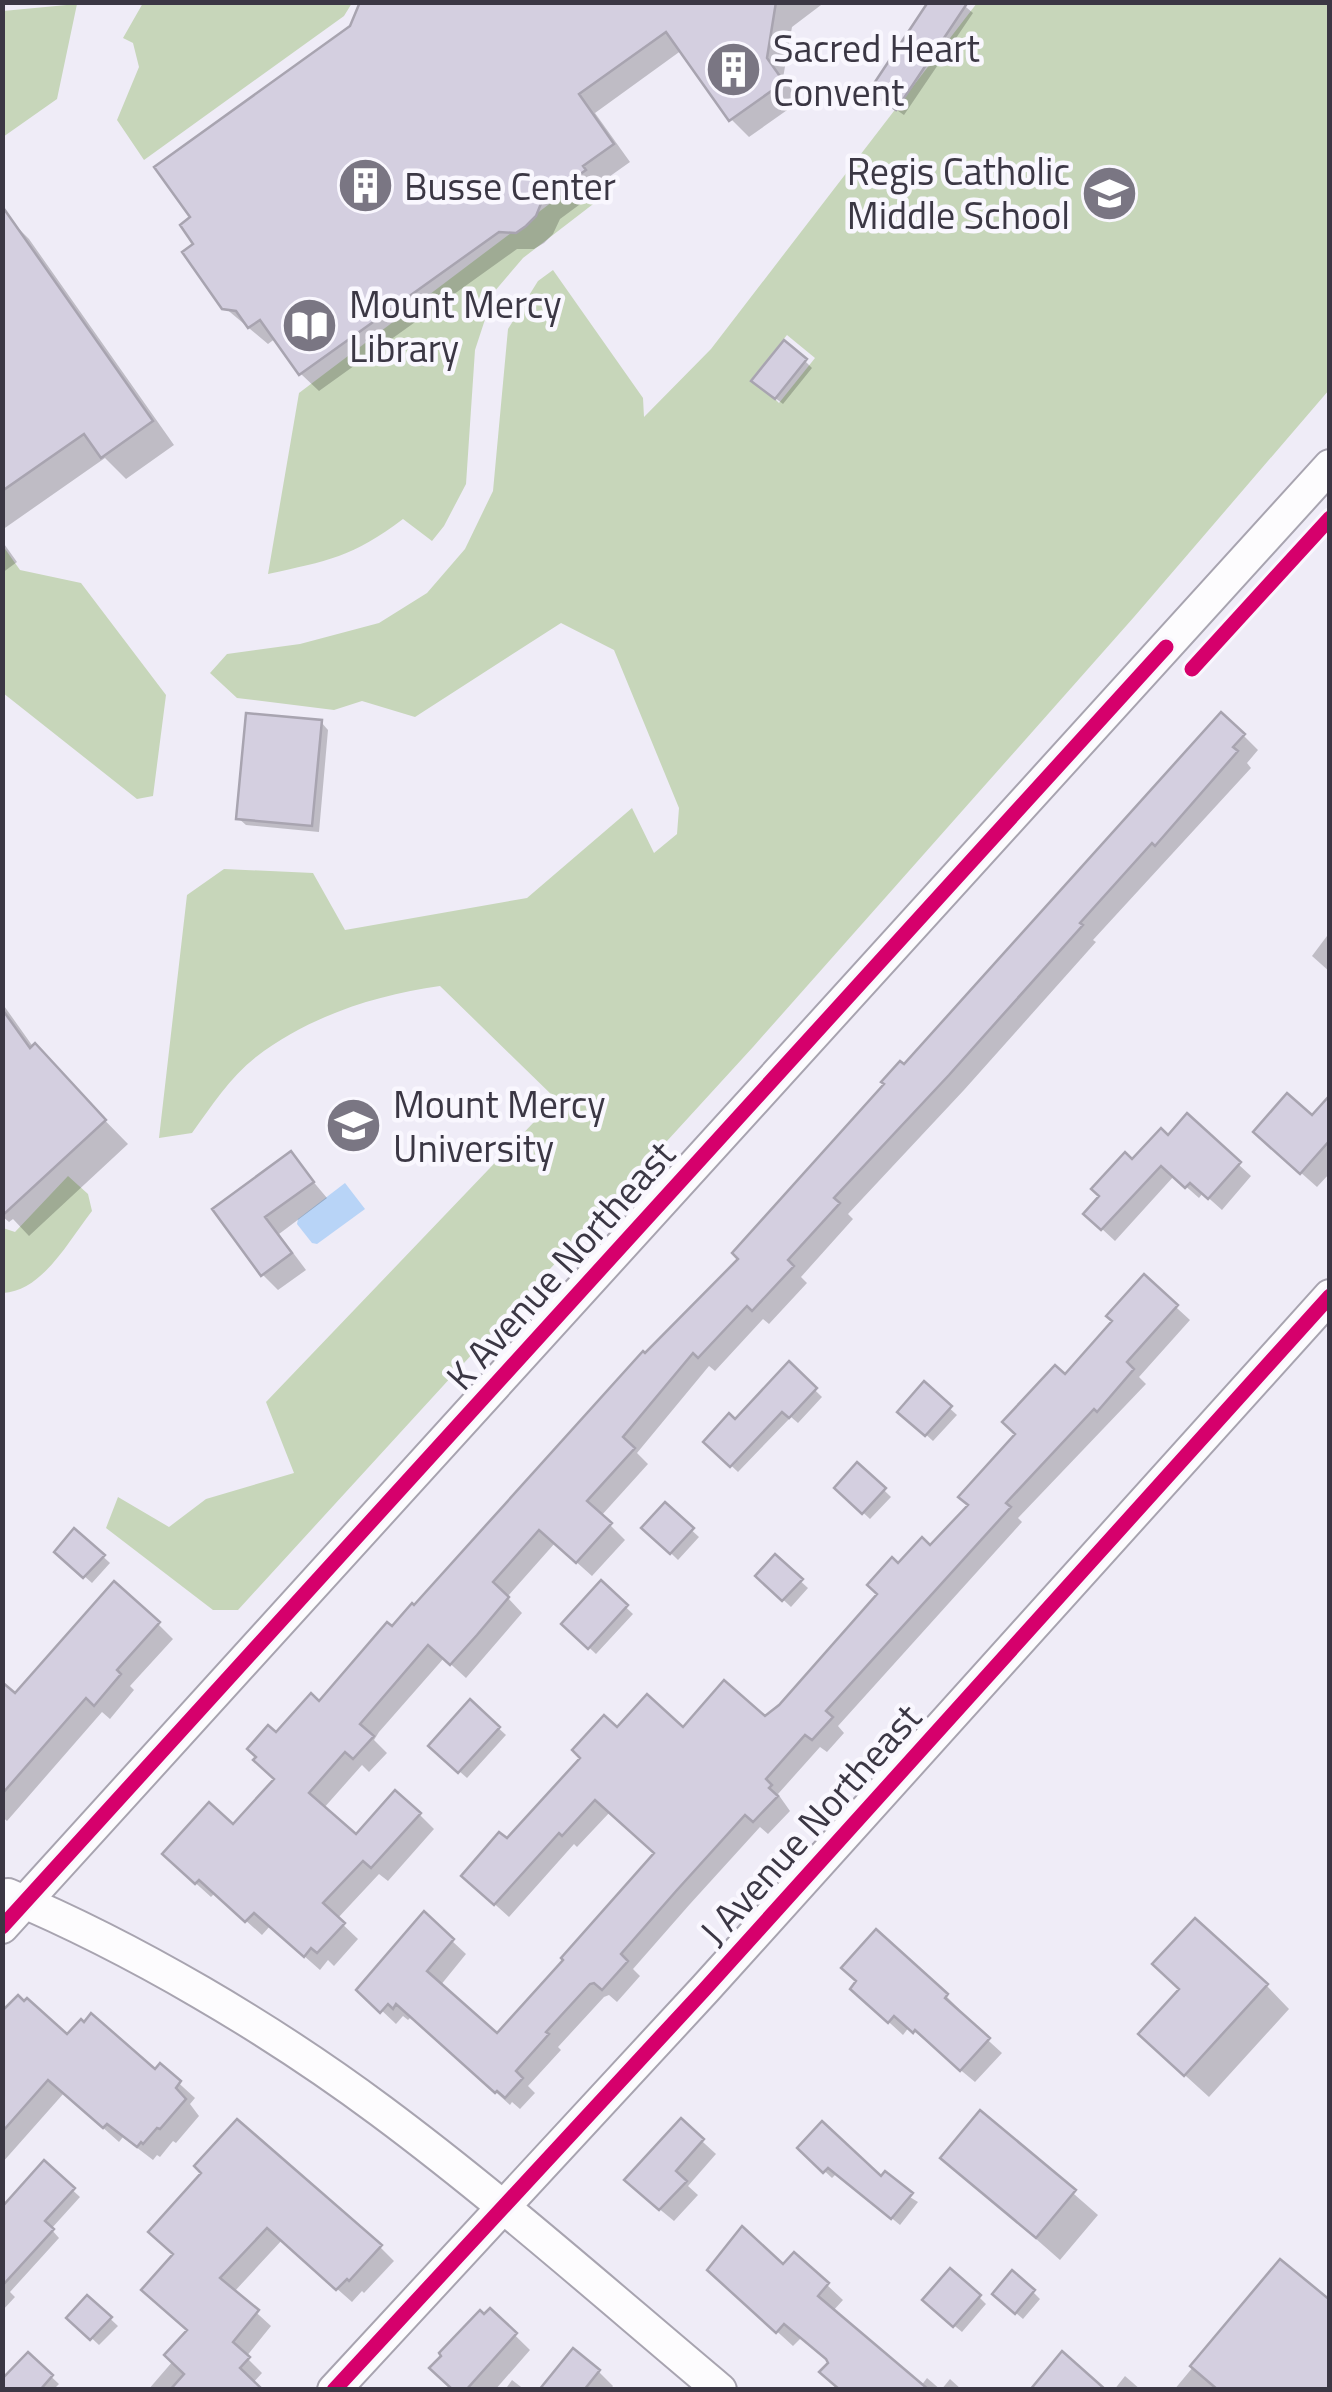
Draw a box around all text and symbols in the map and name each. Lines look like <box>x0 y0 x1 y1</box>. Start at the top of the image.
place label: Sacred Heart Convent <box>773 19 980 121</box>
building icon: Sacred Heart Convent <box>704 40 764 100</box>
place label: Regis Catholic Middle School <box>847 142 1070 244</box>
building icon: Busse Center <box>335 156 395 216</box>
place label: Busse Center <box>404 157 616 215</box>
school or university icon: Regis Catholic Middle School <box>1079 163 1139 223</box>
place label: Mount Mercy Library <box>349 275 562 377</box>
library icon: Mount Mercy Library <box>280 296 340 356</box>
place label: Mount Mercy University <box>393 1075 606 1177</box>
school or university icon: Mount Mercy University <box>324 1096 384 1156</box>
street label: K Avenue Northeast <box>432 1127 688 1403</box>
street label: J Avenue Northeast <box>685 1690 935 1958</box>

